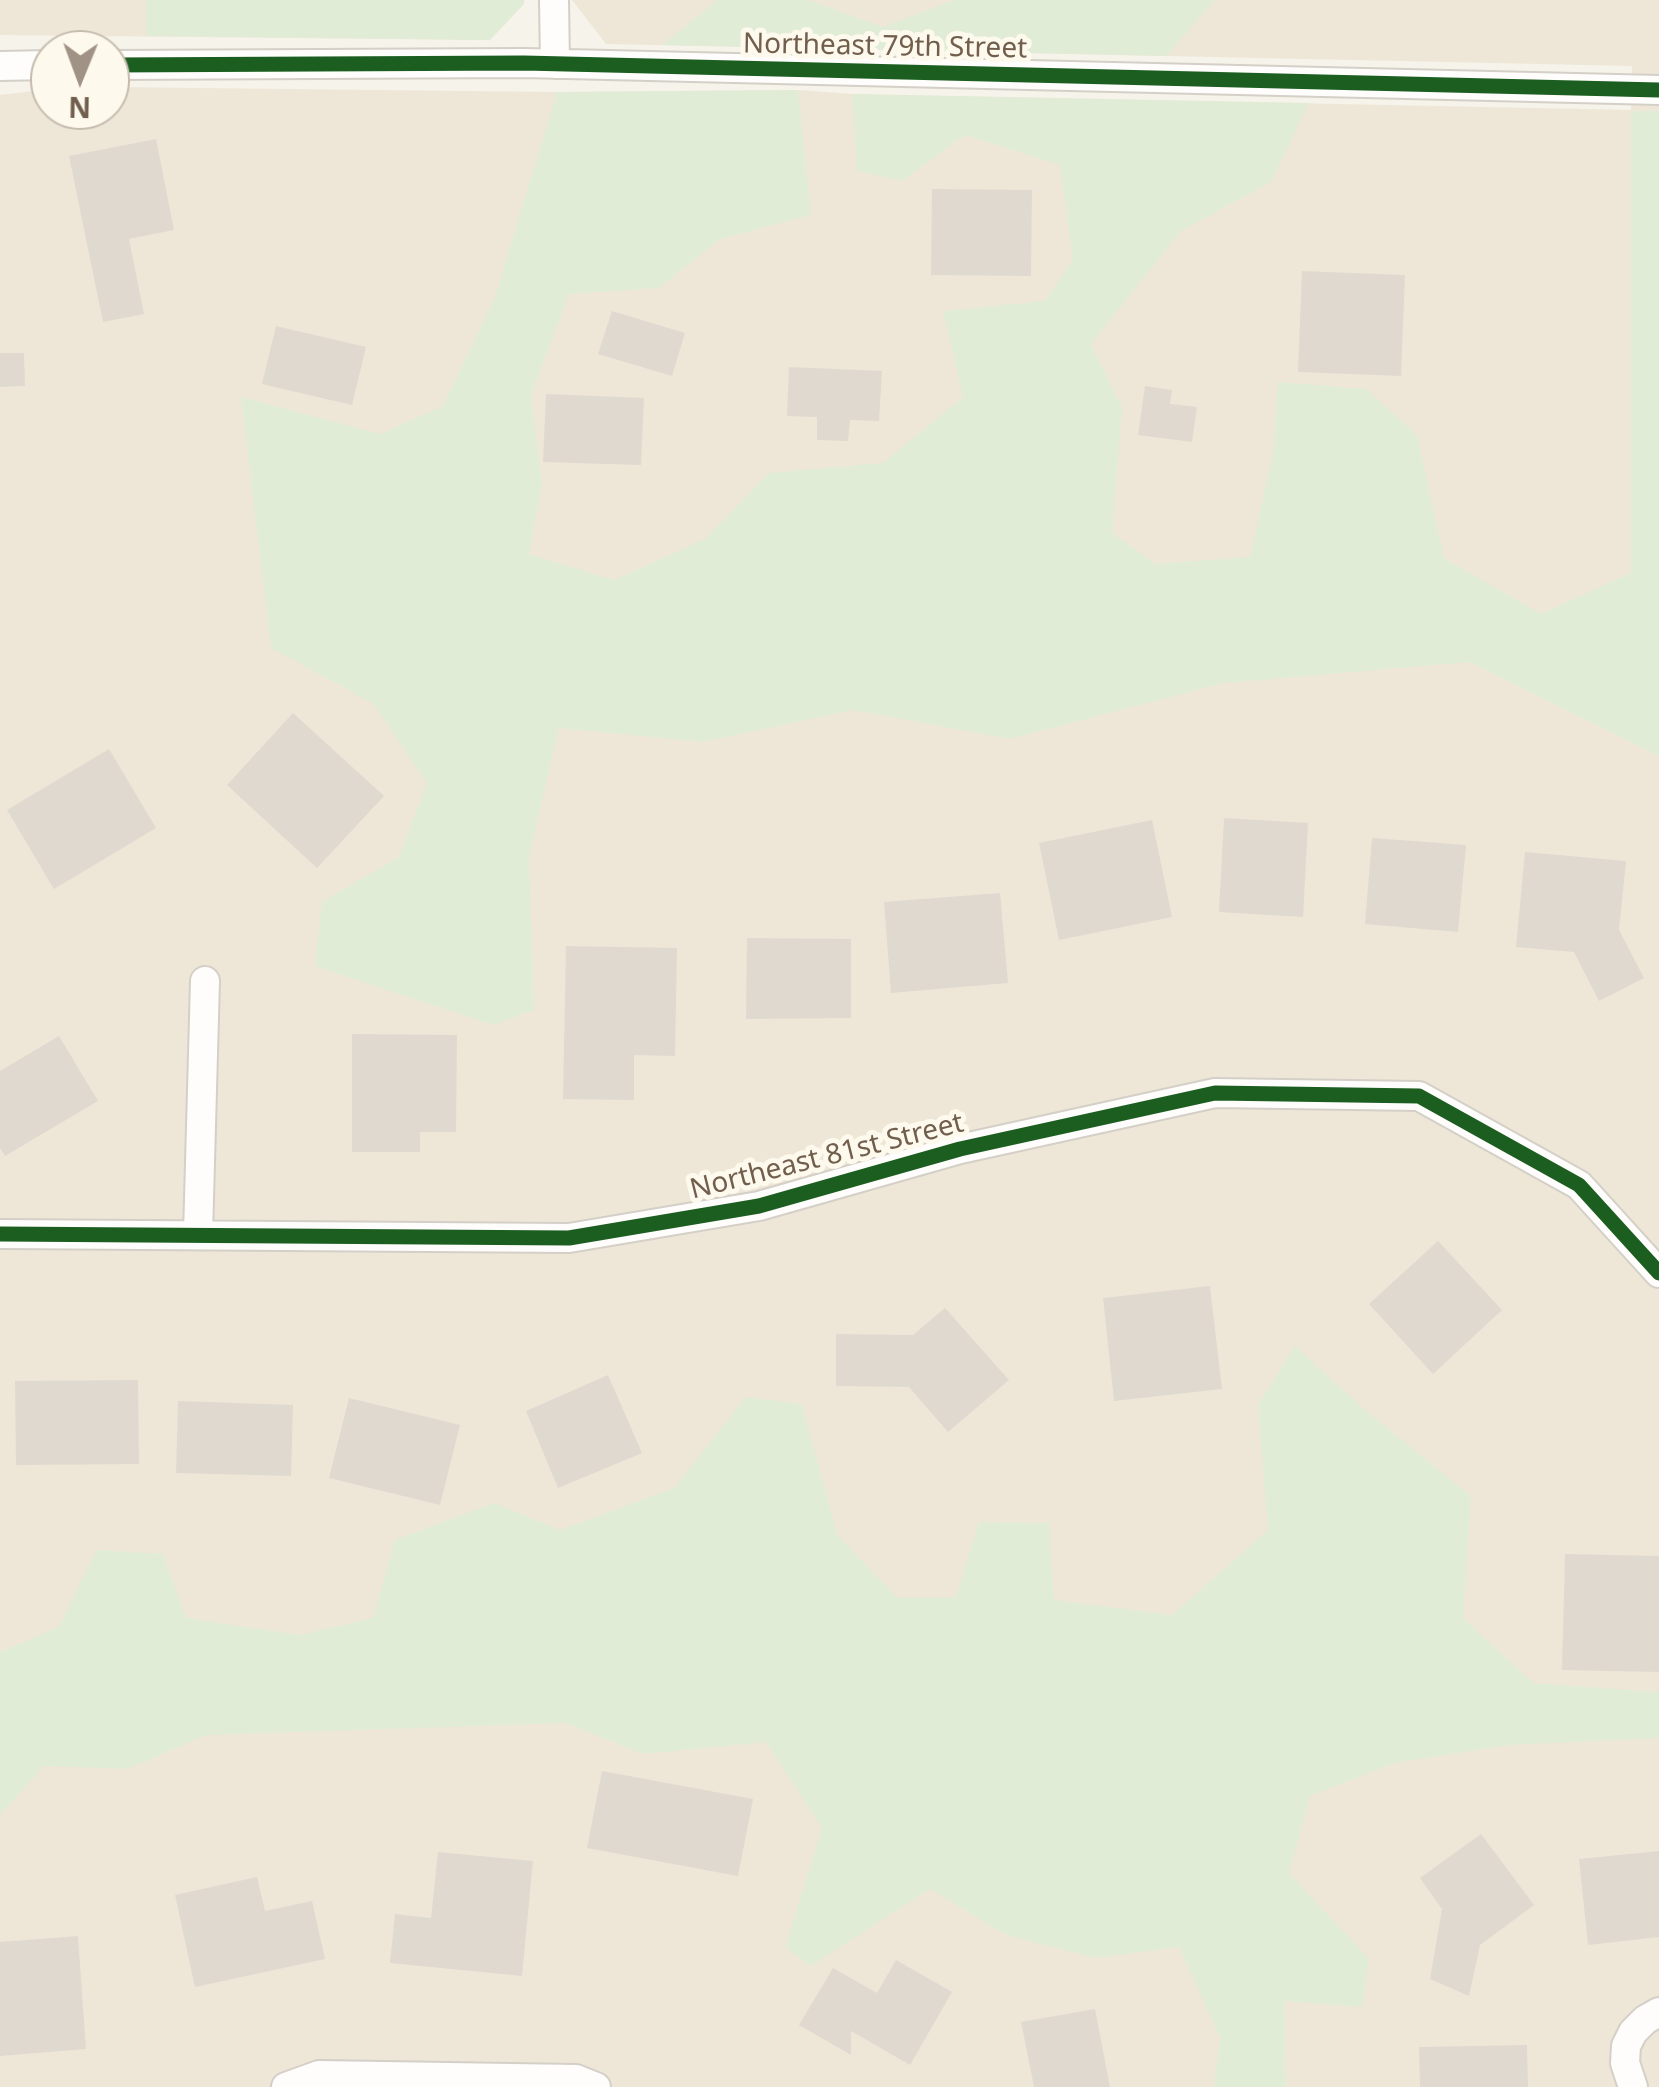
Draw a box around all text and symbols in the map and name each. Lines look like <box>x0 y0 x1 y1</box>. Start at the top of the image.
street label: Northeast 79th Street <box>743 28 1027 66</box>
north arrow <box>30 30 130 130</box>
text: N <box>68 89 91 127</box>
street label: Northeast 81st Street <box>687 1107 967 1207</box>

